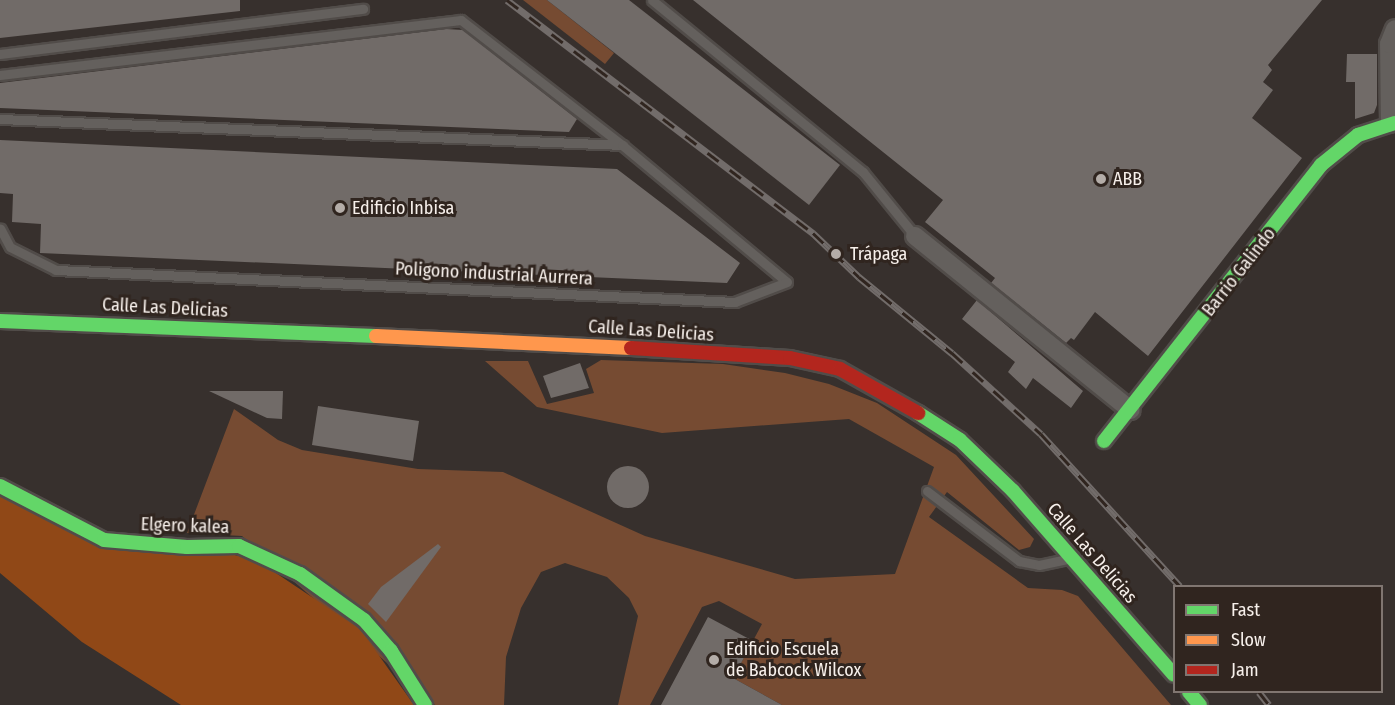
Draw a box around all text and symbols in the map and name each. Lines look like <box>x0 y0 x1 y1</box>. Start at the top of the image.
place label: ABB <box>1113 168 1142 190</box>
marker: ABB <box>1094 172 1108 186</box>
place label: Edificio Inbisa <box>352 197 454 219</box>
marker: Edificio Inbisa <box>333 201 347 215</box>
street label: Barrio Galindo <box>1198 223 1280 321</box>
place label: Trápaga <box>850 243 907 265</box>
marker: Trápaga <box>827 245 845 263</box>
street label: Poligono industrial Aurrera <box>395 258 593 290</box>
street label: Calle Las Delicias <box>102 294 228 322</box>
street label: Calle Las Delicias <box>587 316 715 346</box>
street label: Calle Las Delicias <box>1043 498 1141 608</box>
street label: Elgero kalea <box>140 514 230 538</box>
legend <box>1173 585 1383 693</box>
text: Fast <box>1231 599 1260 621</box>
text: Slow <box>1231 629 1266 651</box>
place label: Edificio Escuela de Babcock Wilcox <box>726 639 861 682</box>
marker: Edificio Escuela de Babcock Wilcox <box>707 653 721 667</box>
text: Jam <box>1231 659 1259 681</box>

